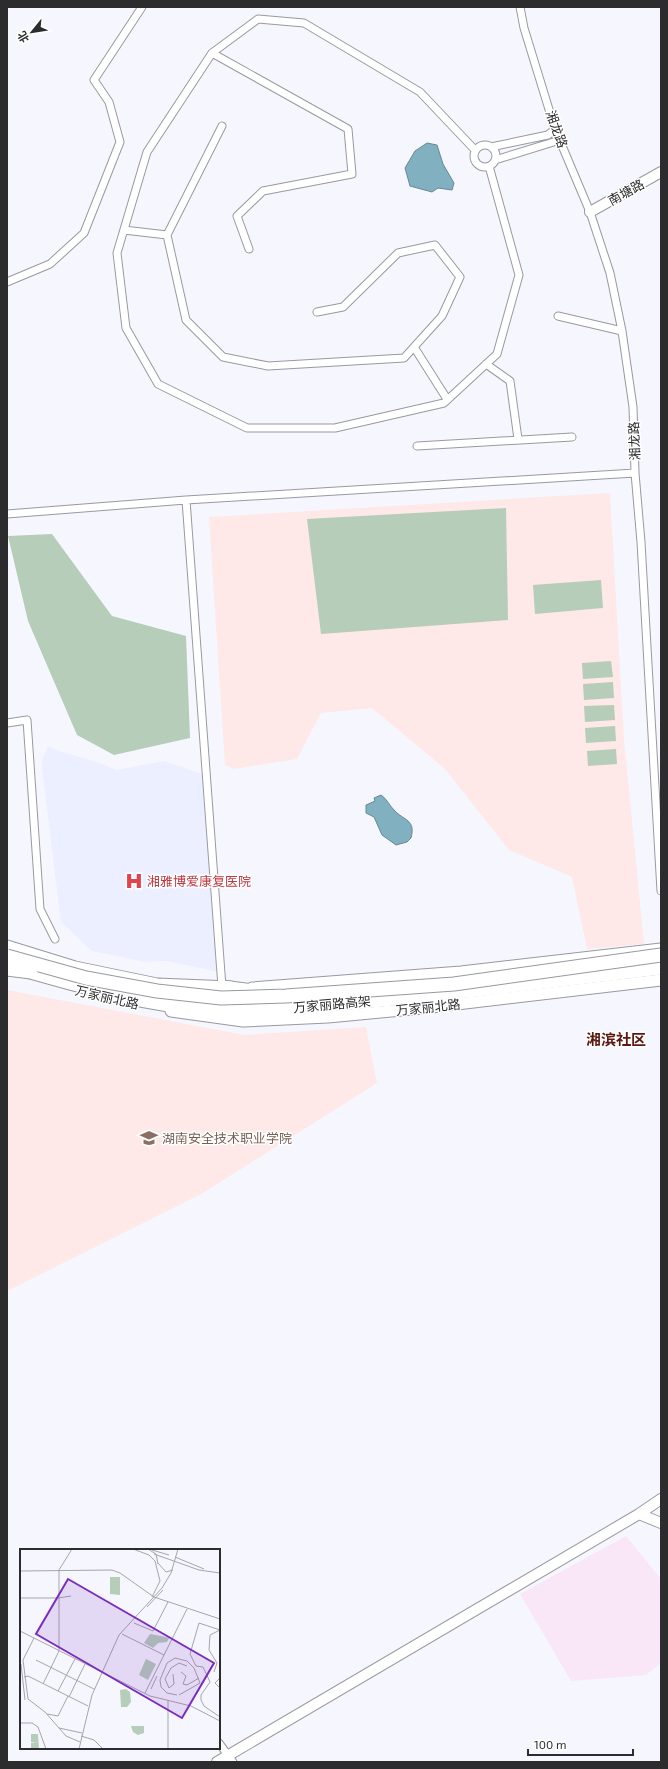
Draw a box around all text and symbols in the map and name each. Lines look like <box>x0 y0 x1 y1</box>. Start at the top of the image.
north arrow <box>12 12 52 52</box>
text: 北 <box>15 29 31 45</box>
street label: 湘龙路 <box>543 108 571 150</box>
street label: 南塘路 <box>605 176 647 208</box>
street label: 湘龙路 <box>625 421 643 461</box>
hospital icon: 湘雅博爱康复医院 <box>124 871 144 891</box>
place label: 湘雅博爱康复医院 <box>147 873 251 889</box>
street label: 万家丽北路 <box>74 982 140 1012</box>
street label: 万家丽路高架 <box>292 993 372 1015</box>
street label: 万家丽北路 <box>395 996 461 1018</box>
district label: 湘滨社区 <box>586 1030 646 1048</box>
school or university icon: 湖南安全技术职业学院 <box>139 1128 159 1148</box>
place label: 湖南安全技术职业学院 <box>162 1130 292 1146</box>
inset map <box>20 1549 220 1749</box>
scale bar <box>528 1731 633 1757</box>
text: 100 m <box>534 1737 566 1751</box>

